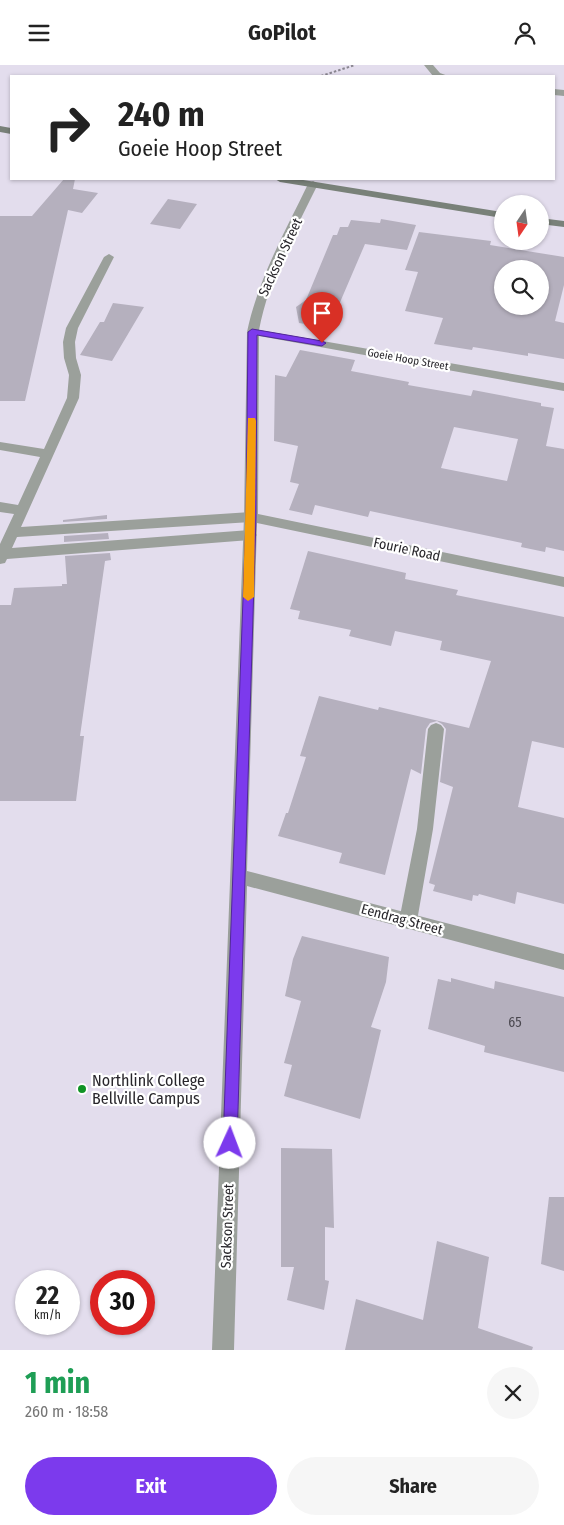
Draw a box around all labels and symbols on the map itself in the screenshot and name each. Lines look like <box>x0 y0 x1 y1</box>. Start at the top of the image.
north arrow <box>494 195 549 250</box>
street label: Sackson Street <box>255 215 306 299</box>
pin <box>301 292 343 343</box>
street label: Goeie Hoop Street <box>366 346 450 373</box>
street label: Fourie Road <box>372 534 442 565</box>
street label: Eendrag Street <box>359 900 445 939</box>
house number: 65 <box>508 1014 522 1031</box>
place label: Northlink College Bellville Campus <box>92 1071 205 1108</box>
marker: Northlink College Bellville Campus <box>76 1083 88 1095</box>
position arrow <box>203 1116 255 1168</box>
street label: Sackson Street <box>218 1183 237 1269</box>
speed limit sign: 30 <box>90 1270 155 1335</box>

